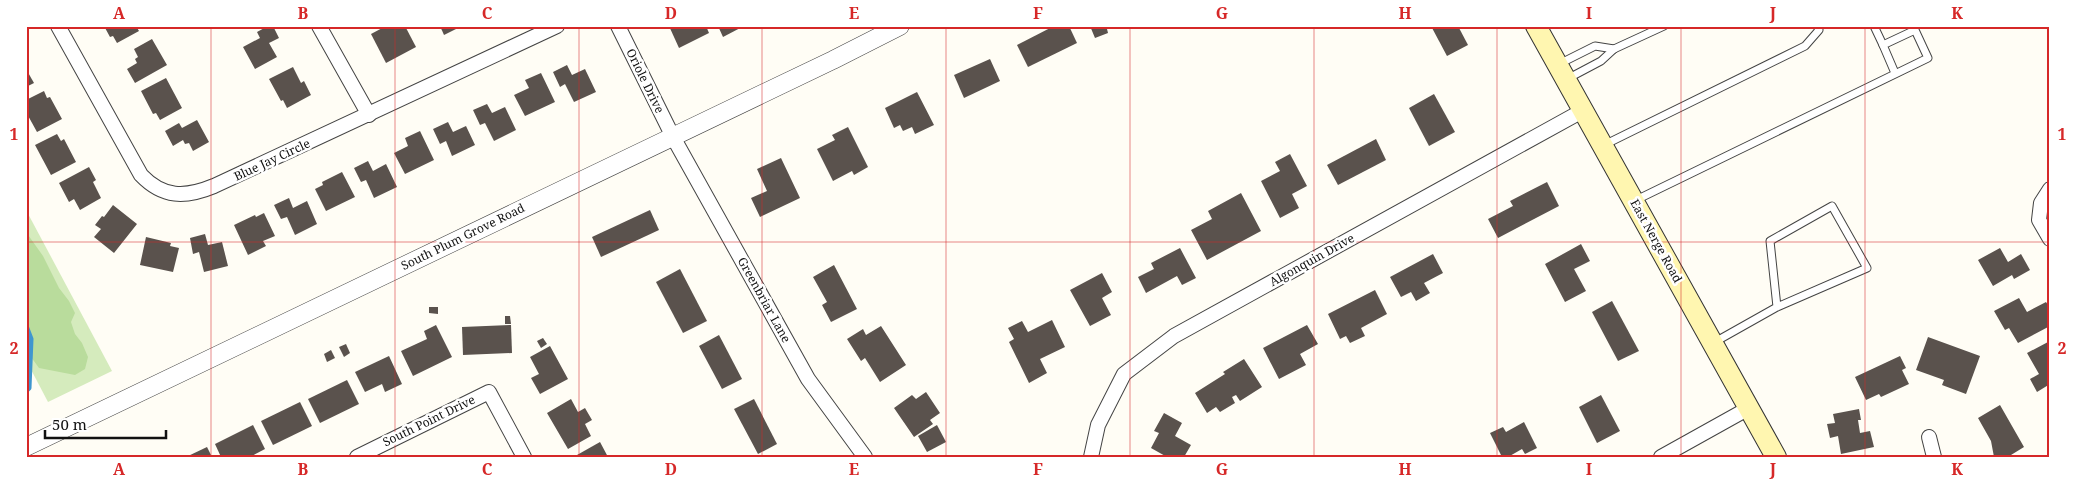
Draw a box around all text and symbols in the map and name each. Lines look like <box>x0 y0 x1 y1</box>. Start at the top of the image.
text: A <box>113 2 126 24</box>
text: B <box>298 2 309 24</box>
text: C <box>482 2 493 24</box>
text: D <box>665 2 677 24</box>
text: E <box>849 2 859 24</box>
text: F <box>1033 2 1043 24</box>
text: G <box>1216 2 1228 24</box>
text: H <box>1398 2 1412 24</box>
text: I <box>1586 2 1592 24</box>
text: J <box>1769 2 1777 24</box>
text: K <box>1951 2 1963 24</box>
street label: Oriole Drive <box>622 46 668 116</box>
text: 1 <box>9 123 19 145</box>
text: 1 <box>2057 123 2067 145</box>
street label: Blue Jay Circle <box>231 134 313 185</box>
street label: East Nerge Road <box>1626 196 1687 286</box>
street label: South Plum Grove Road <box>398 199 528 274</box>
street label: Algonquin Drive <box>1266 229 1357 290</box>
street label: Greenbriar Lane <box>734 254 795 346</box>
text: 2 <box>9 337 19 359</box>
text: 2 <box>2057 337 2067 359</box>
street label: South Point Drive <box>380 391 478 450</box>
scale bar <box>45 408 166 440</box>
text: 50 m <box>52 414 87 434</box>
text: A <box>113 458 126 480</box>
text: B <box>298 458 309 480</box>
text: C <box>482 458 493 480</box>
text: D <box>665 458 677 480</box>
text: E <box>849 458 859 480</box>
text: F <box>1033 458 1043 480</box>
text: G <box>1216 458 1228 480</box>
text: H <box>1398 458 1412 480</box>
text: I <box>1586 458 1592 480</box>
text: J <box>1769 458 1777 480</box>
text: K <box>1951 458 1963 480</box>

